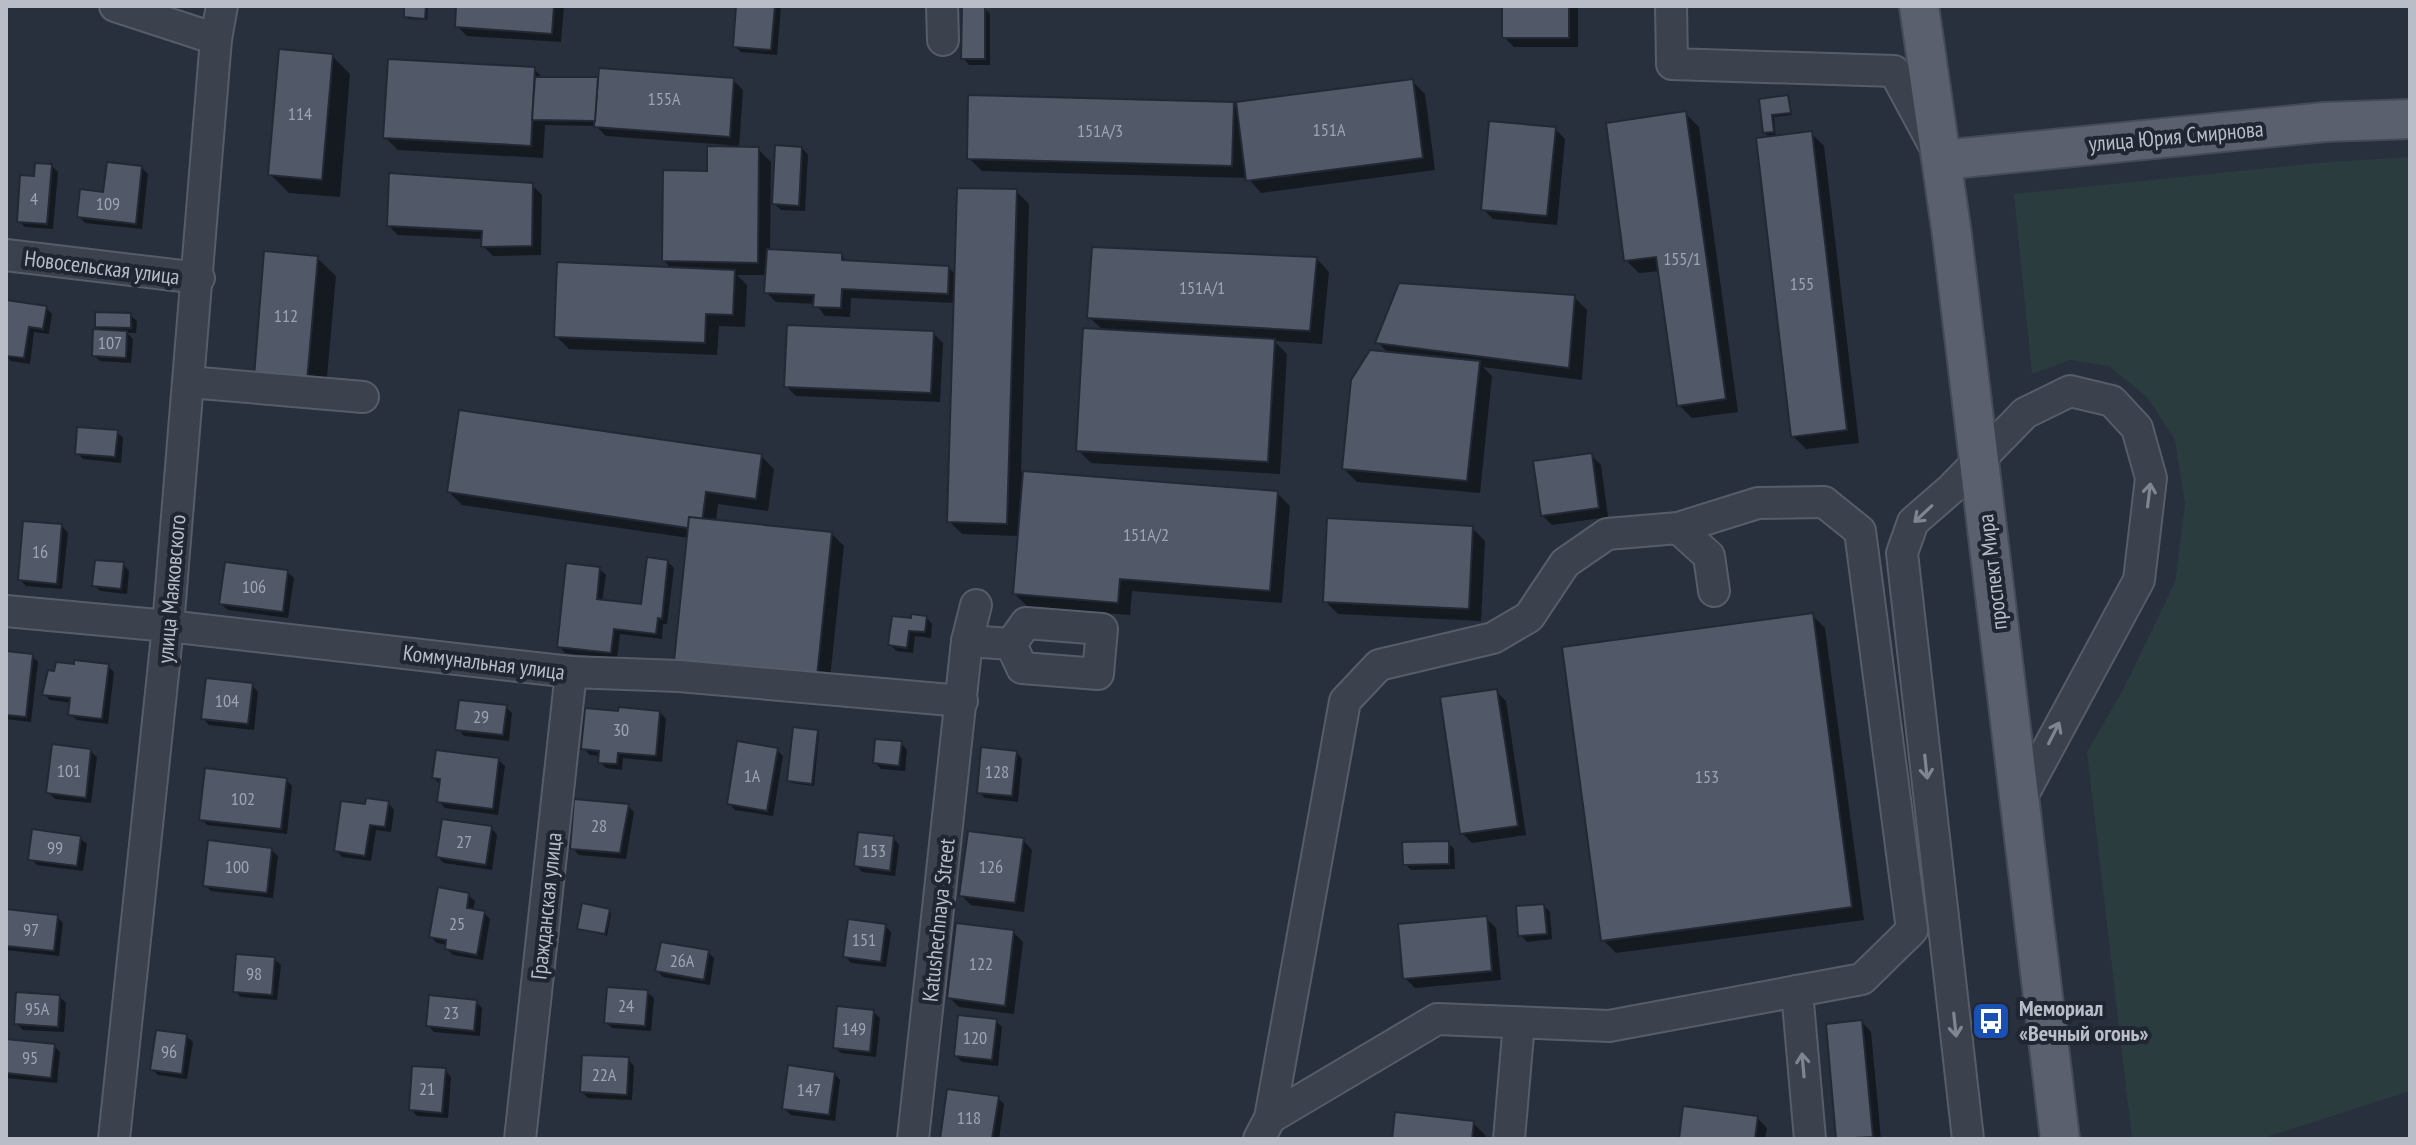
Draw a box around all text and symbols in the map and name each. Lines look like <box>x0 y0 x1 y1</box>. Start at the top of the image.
house number: 155А <box>648 87 681 110</box>
house number: 114 <box>288 102 312 125</box>
street label: улица Юрия Смирнова <box>2087 114 2265 158</box>
house number: 151А <box>1313 118 1346 141</box>
house number: 151А/3 <box>1077 119 1123 142</box>
house number: 4 <box>30 187 38 210</box>
house number: 109 <box>96 192 120 215</box>
street label: Новосельская улица <box>23 244 181 290</box>
house number: 155/1 <box>1663 247 1701 270</box>
house number: 155 <box>1790 272 1814 295</box>
house number: 151А/1 <box>1179 276 1225 299</box>
house number: 112 <box>274 304 298 327</box>
house number: 107 <box>98 331 122 354</box>
one-way arrow <box>2141 482 2156 509</box>
one-way arrow <box>1913 505 1933 523</box>
street label: проспект Мира <box>1971 512 2013 632</box>
street label: улица Маяковского <box>151 513 191 665</box>
house number: 151А/2 <box>1123 523 1169 546</box>
house number: 16 <box>32 540 48 563</box>
house number: 106 <box>242 575 266 598</box>
street label: Коммунальная улица <box>402 638 566 686</box>
house number: 104 <box>215 689 239 712</box>
house number: 29 <box>473 705 489 728</box>
house number: 30 <box>613 718 629 741</box>
one-way arrow <box>2047 721 2063 745</box>
one-way arrow <box>1918 753 1933 779</box>
house number: 101 <box>57 759 81 782</box>
house number: 128 <box>985 760 1009 783</box>
house number: 1А <box>744 764 761 787</box>
house number: 153 <box>1695 765 1719 788</box>
house number: 102 <box>231 787 255 810</box>
house number: 28 <box>591 814 607 837</box>
house number: 27 <box>456 830 472 853</box>
street label: Гражданская улица <box>524 831 568 981</box>
house number: 99 <box>47 836 63 859</box>
street label: Katushechnaya Street <box>916 837 960 1003</box>
house number: 153 <box>862 839 886 862</box>
house number: 100 <box>225 855 249 878</box>
house number: 126 <box>979 855 1003 878</box>
house number: 25 <box>449 912 465 935</box>
house number: 97 <box>23 918 39 941</box>
house number: 151 <box>852 928 876 951</box>
house number: 26А <box>670 949 695 972</box>
house number: 122 <box>969 952 993 975</box>
house number: 98 <box>246 962 262 985</box>
house number: 24 <box>618 994 634 1017</box>
place label: Мемориал «Вечный огонь» <box>2019 994 2149 1047</box>
house number: 95А <box>25 997 50 1020</box>
bus stop icon: Мемориал «Вечный огонь» <box>1970 1000 2012 1042</box>
house number: 23 <box>443 1001 459 1024</box>
one-way arrow <box>1947 1011 1962 1038</box>
house number: 149 <box>842 1017 866 1040</box>
house number: 120 <box>963 1026 987 1049</box>
house number: 96 <box>161 1040 177 1063</box>
house number: 95 <box>22 1046 38 1069</box>
one-way arrow <box>1796 1052 1811 1079</box>
house number: 22А <box>592 1063 617 1086</box>
house number: 21 <box>419 1077 435 1100</box>
house number: 147 <box>797 1078 821 1101</box>
house number: 118 <box>957 1106 981 1129</box>

